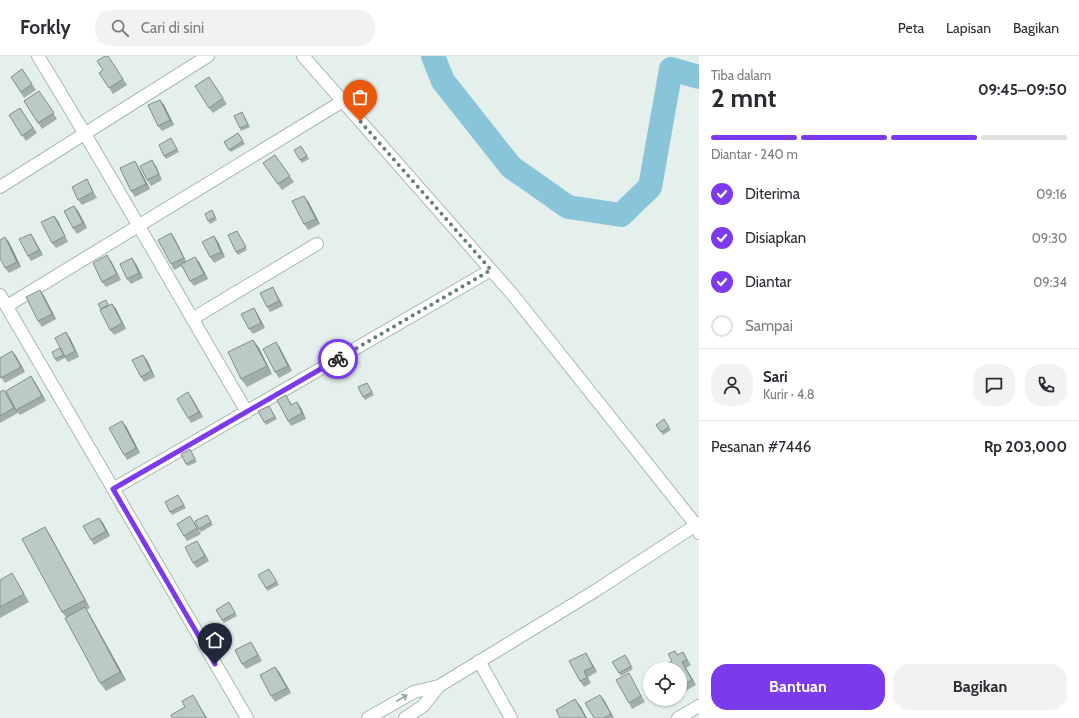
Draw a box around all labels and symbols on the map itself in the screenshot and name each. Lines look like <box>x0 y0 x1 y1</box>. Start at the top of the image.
pin <box>343 80 377 121</box>
courier <box>318 339 358 379</box>
pin <box>198 623 232 664</box>
one-way arrow <box>396 694 408 702</box>

